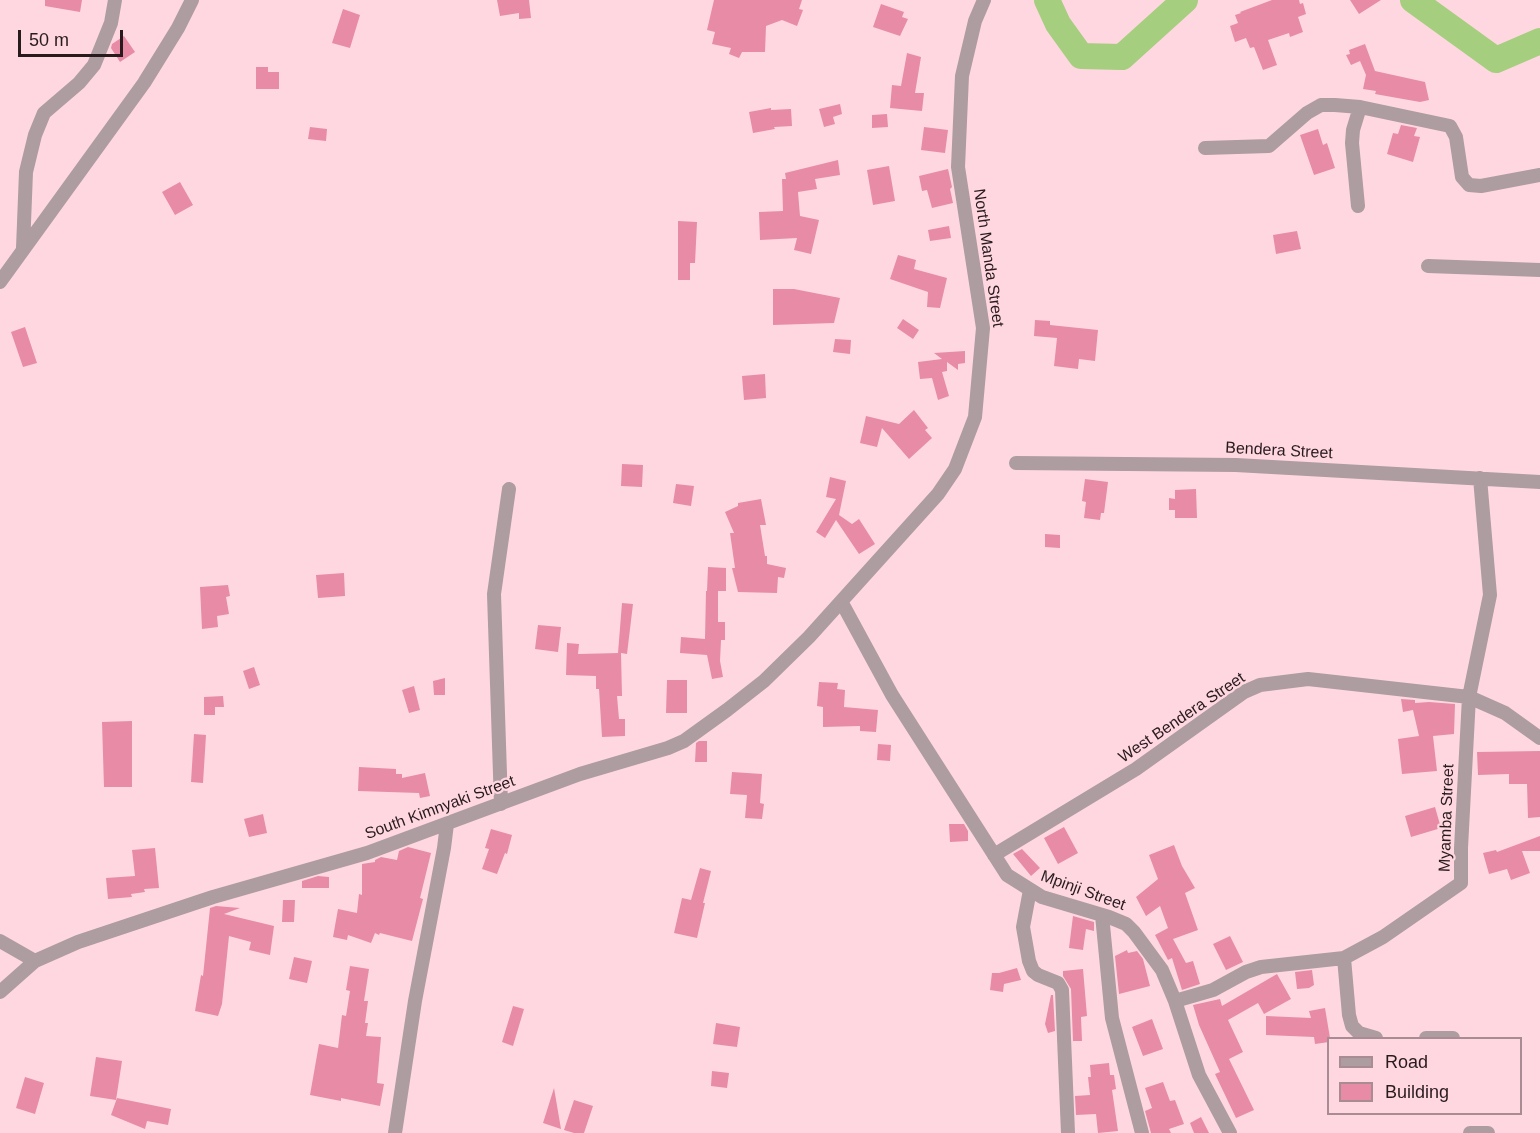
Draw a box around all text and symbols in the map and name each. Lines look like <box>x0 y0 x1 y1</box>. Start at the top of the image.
scale bar <box>21 18 126 56</box>
text: 50 m <box>29 30 69 50</box>
street label: North Manda Street <box>969 188 1007 328</box>
street label: Bendera Street <box>1225 439 1333 463</box>
street label: West Bendera Street <box>1115 669 1249 767</box>
street label: Myamba Street <box>1436 763 1458 873</box>
street label: South Kimnyaki Street <box>362 772 518 844</box>
street label: Mpinji Street <box>1038 867 1128 915</box>
legend <box>1327 1037 1522 1115</box>
text: Road <box>1385 1052 1428 1072</box>
text: Building <box>1385 1082 1449 1102</box>

